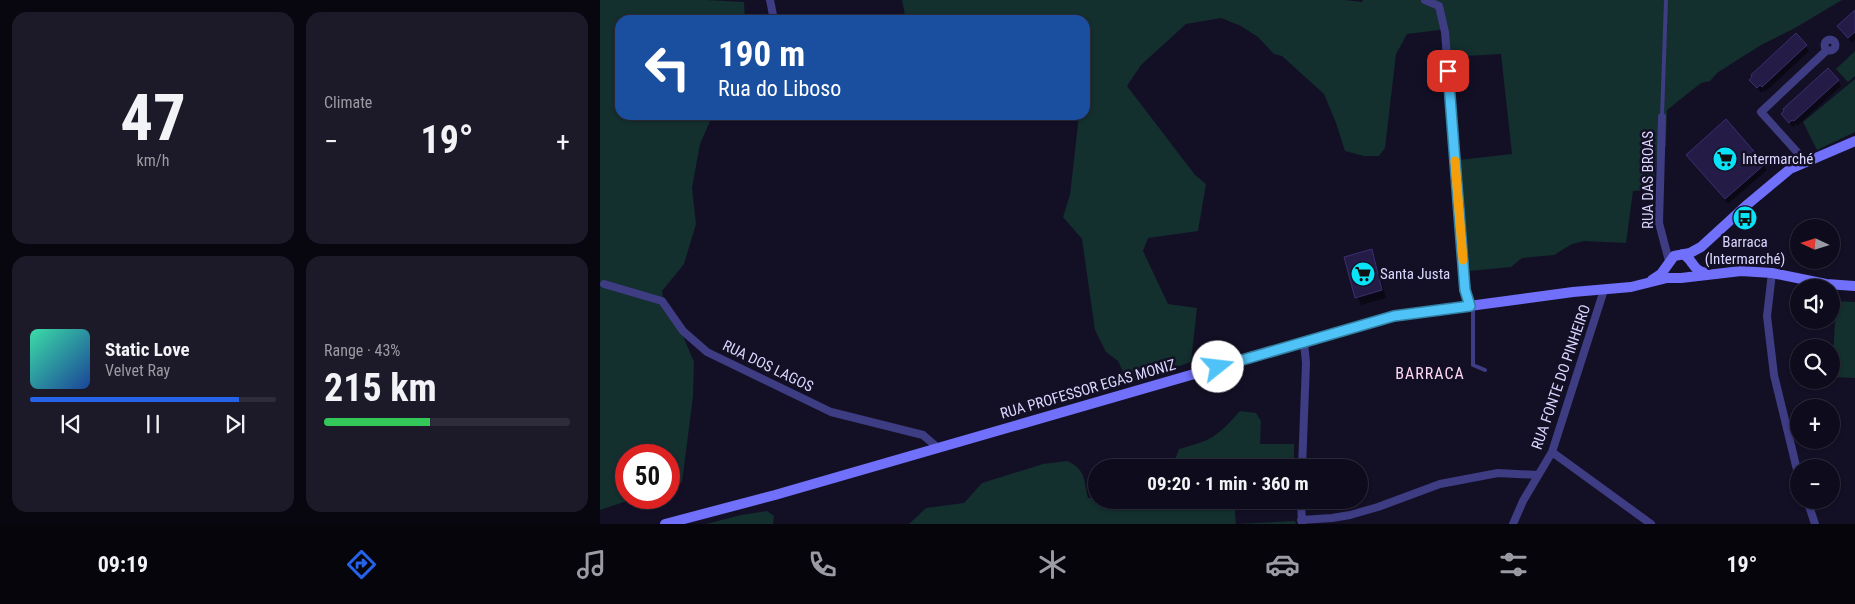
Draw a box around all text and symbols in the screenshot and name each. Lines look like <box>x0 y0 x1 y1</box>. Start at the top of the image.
text: 190 m <box>718 34 805 75</box>
icon: left <box>635 35 700 100</box>
pin <box>1427 50 1469 92</box>
icon: arrive <box>1434 57 1462 85</box>
text: Rua do Liboso <box>718 76 841 101</box>
text: 47 <box>120 80 186 156</box>
text: Climate <box>324 93 372 112</box>
text: 19° <box>420 118 474 162</box>
text: − <box>324 125 338 158</box>
text: + <box>556 125 570 158</box>
street label: RUA DAS BROAS <box>1639 131 1657 229</box>
supermarket icon: Intermarché <box>1712 146 1738 172</box>
place label: Intermarché <box>1742 150 1813 168</box>
text: km/h <box>137 151 169 170</box>
bus stop icon: Barraca (Intermarché) <box>1732 205 1758 231</box>
north arrow <box>1790 219 1840 269</box>
map controls <box>1790 219 1840 509</box>
place label: Barraca (Intermarché) <box>1705 233 1785 268</box>
supermarket icon: Santa Justa <box>1350 261 1376 287</box>
place label: Santa Justa <box>1380 265 1450 283</box>
button: sound <box>1790 279 1840 329</box>
street label: RUA FONTE DO PINHEIRO <box>1528 302 1594 452</box>
street label: RUA DOS LAGOS <box>720 336 816 396</box>
text: Static Love <box>105 338 190 361</box>
button: search <box>1790 339 1840 389</box>
position arrow <box>1191 340 1243 392</box>
text: Range · 43% <box>324 341 400 360</box>
street label: RUA PROFESSOR EGAS MONIZ <box>998 355 1178 423</box>
text: Velvet Ray <box>105 361 170 380</box>
district label: BARRACA <box>1395 364 1465 383</box>
text: 215 km <box>324 366 437 410</box>
button: + <box>1790 399 1840 449</box>
icon: previous <box>57 410 85 438</box>
icon: pause <box>139 410 167 438</box>
icon: next <box>221 410 249 438</box>
speed limit sign: 50 <box>615 444 680 509</box>
button: − <box>1790 459 1840 509</box>
text: 09:20 · 1 min · 360 m <box>1147 472 1309 495</box>
icon: directions <box>344 547 379 582</box>
icon: music <box>574 547 609 582</box>
icon: phone <box>805 547 840 582</box>
icon: climate <box>1035 547 1070 582</box>
icon: car <box>1265 547 1300 582</box>
icon: filters <box>1496 547 1531 582</box>
text: 09:19 <box>98 552 148 577</box>
text: 19° <box>1726 552 1757 577</box>

